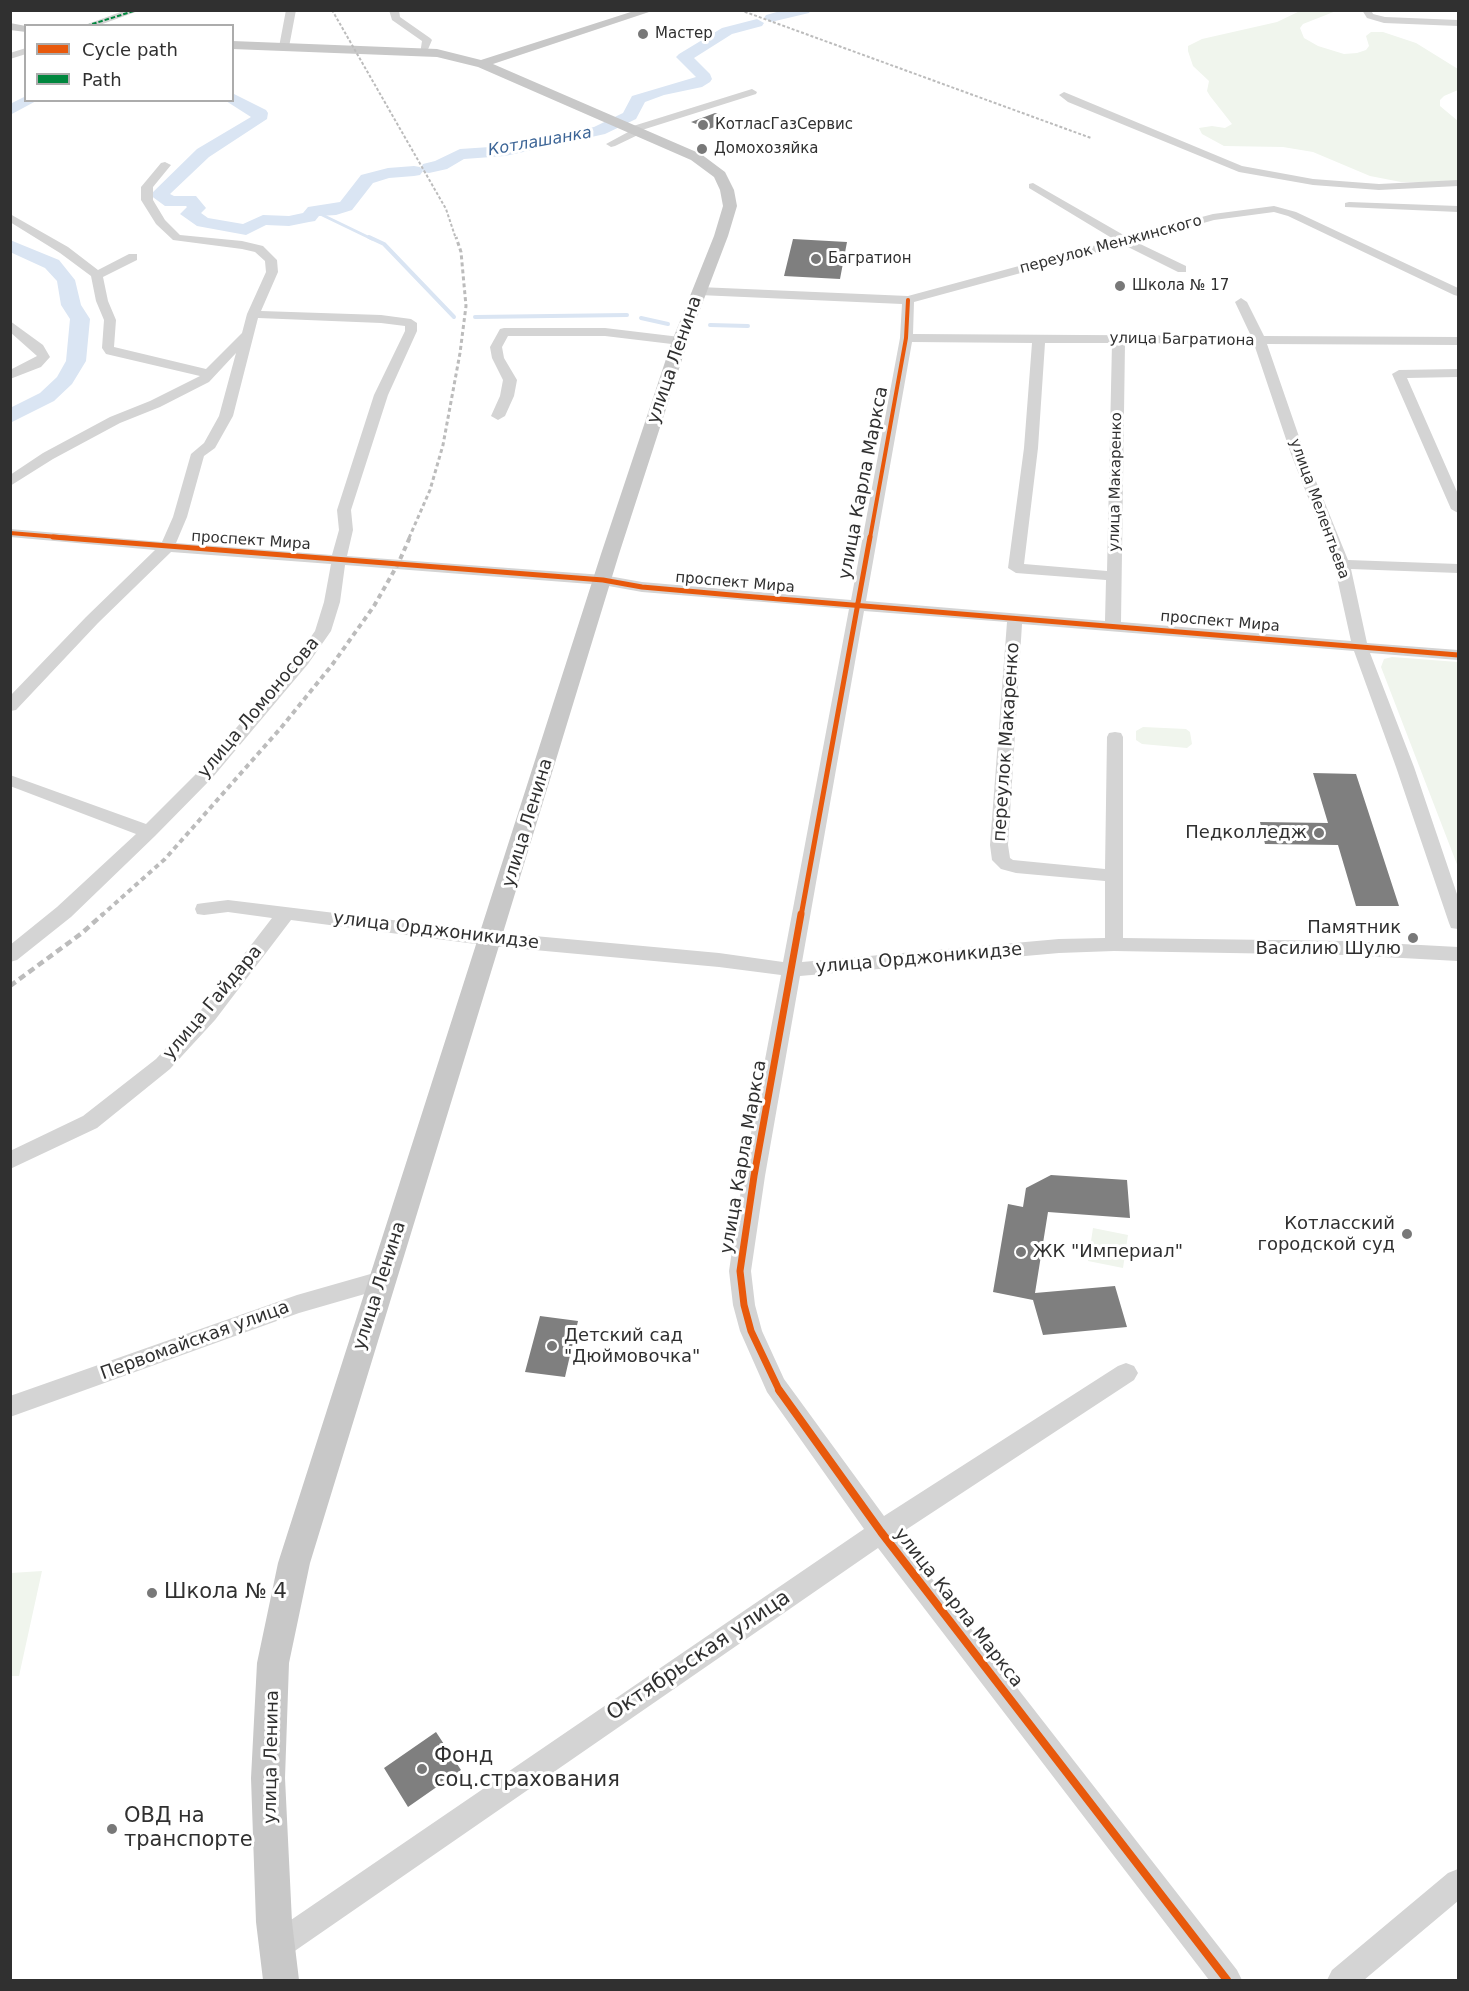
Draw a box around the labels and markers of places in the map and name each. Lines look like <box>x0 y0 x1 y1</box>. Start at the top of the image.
place label: Мастер <box>655 25 713 43</box>
marker: Мастер <box>636 27 650 41</box>
place label: КотласГазСервис <box>715 116 853 134</box>
marker: КотласГазСервис <box>696 118 710 132</box>
place label: Домохозяйка <box>714 140 818 158</box>
marker: Домохозяйка <box>695 142 709 156</box>
place label: Багратион <box>828 250 912 268</box>
marker: Багратион <box>809 252 823 266</box>
place label: Школа № 17 <box>1132 277 1229 295</box>
marker: Школа № 17 <box>1113 279 1127 293</box>
place label: Педколледж <box>1185 822 1307 844</box>
marker: Педколледж <box>1312 826 1326 840</box>
place label: Памятник Василию Шулю <box>1255 917 1401 960</box>
marker: Памятник Василию Шулю <box>1406 931 1420 945</box>
place label: Котласский городской суд <box>1257 1213 1395 1256</box>
marker: Котласский городской суд <box>1400 1227 1414 1241</box>
place label: ЖК "Империал" <box>1033 1241 1183 1263</box>
marker: ЖК "Империал" <box>1014 1245 1028 1259</box>
place label: Детский сад "Дюймовочка" <box>564 1325 700 1368</box>
marker: Детский сад "Дюймовочка" <box>545 1339 559 1353</box>
place label: Школа № 4 <box>164 1580 287 1606</box>
marker: Школа № 4 <box>145 1586 159 1600</box>
place label: Фонд соц.страхования <box>434 1744 620 1794</box>
marker: Фонд соц.страхования <box>415 1762 429 1776</box>
place label: ОВД на транспорте <box>124 1804 253 1854</box>
marker: ОВД на транспорте <box>105 1822 119 1836</box>

